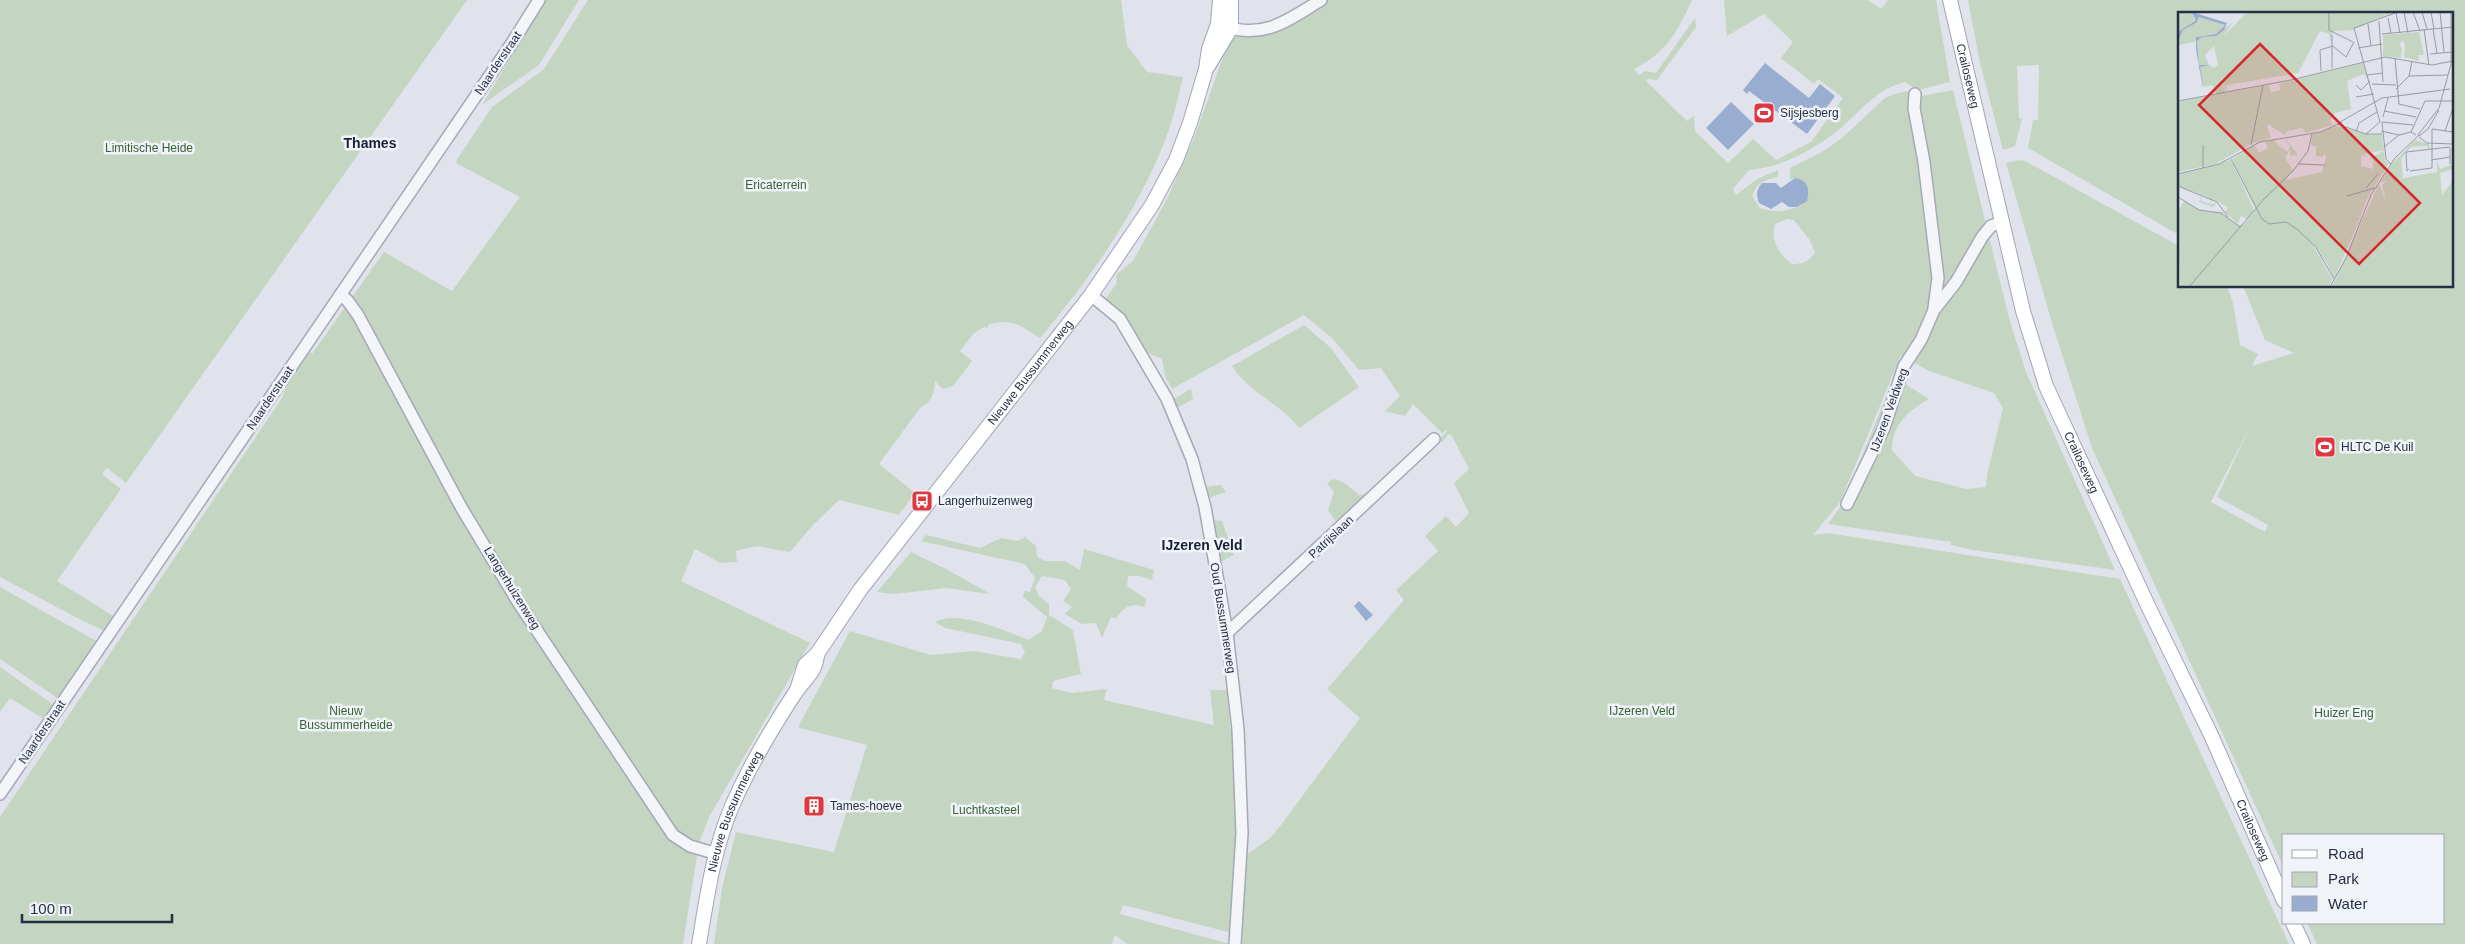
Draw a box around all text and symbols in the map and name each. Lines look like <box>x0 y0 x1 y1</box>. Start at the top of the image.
inset map <box>2178 12 2452 288</box>
street label: Naarderstraat <box>472 28 525 97</box>
street label: Crailoseweg <box>1953 42 1982 110</box>
sports icon: Sijsjesberg <box>1752 101 1776 125</box>
place label: Sijsjesberg <box>1780 106 1839 120</box>
district label: Thames <box>344 135 397 151</box>
park label: Limitische Heide <box>105 141 193 155</box>
park label: Ericaterrein <box>745 178 807 192</box>
street label: Nieuwe Bussummerweg <box>985 317 1076 428</box>
street label: Naarderstraat <box>244 363 297 432</box>
street label: IJzeren Veldweg <box>1867 366 1911 454</box>
street label: Crailoseweg <box>2061 429 2102 495</box>
sports icon: HLTC De Kuil <box>2313 435 2337 459</box>
place label: HLTC De Kuil <box>2341 440 2413 454</box>
bus stop icon: Langerhuizenweg <box>910 489 934 513</box>
place label: Langerhuizenweg <box>938 494 1033 508</box>
street label: Patrijslaan <box>1306 513 1356 561</box>
district label: IJzeren Veld <box>1162 537 1242 553</box>
street label: Langerhuizenweg <box>481 544 543 632</box>
street label: Oud Bussummerweg <box>1207 562 1239 674</box>
street label: Naarderstraat <box>16 697 69 766</box>
park label: Nieuw Bussummerheide <box>299 704 393 732</box>
park label: IJzeren Veld <box>1609 704 1675 718</box>
park label: Huizer Eng <box>2314 706 2374 720</box>
street label: Nieuwe Bussummerweg <box>705 748 765 873</box>
building icon: Tames-hoeve <box>802 794 826 818</box>
street label: Crailoseweg <box>2233 797 2273 863</box>
place label: Tames-hoeve <box>830 799 902 813</box>
park label: Luchtkasteel <box>952 803 1020 817</box>
legend <box>2282 834 2445 924</box>
text: Road <box>2328 845 2364 862</box>
text: Park <box>2328 870 2359 887</box>
scale bar <box>22 892 172 924</box>
text: Water <box>2328 895 2367 912</box>
text: 100 m <box>30 900 72 917</box>

